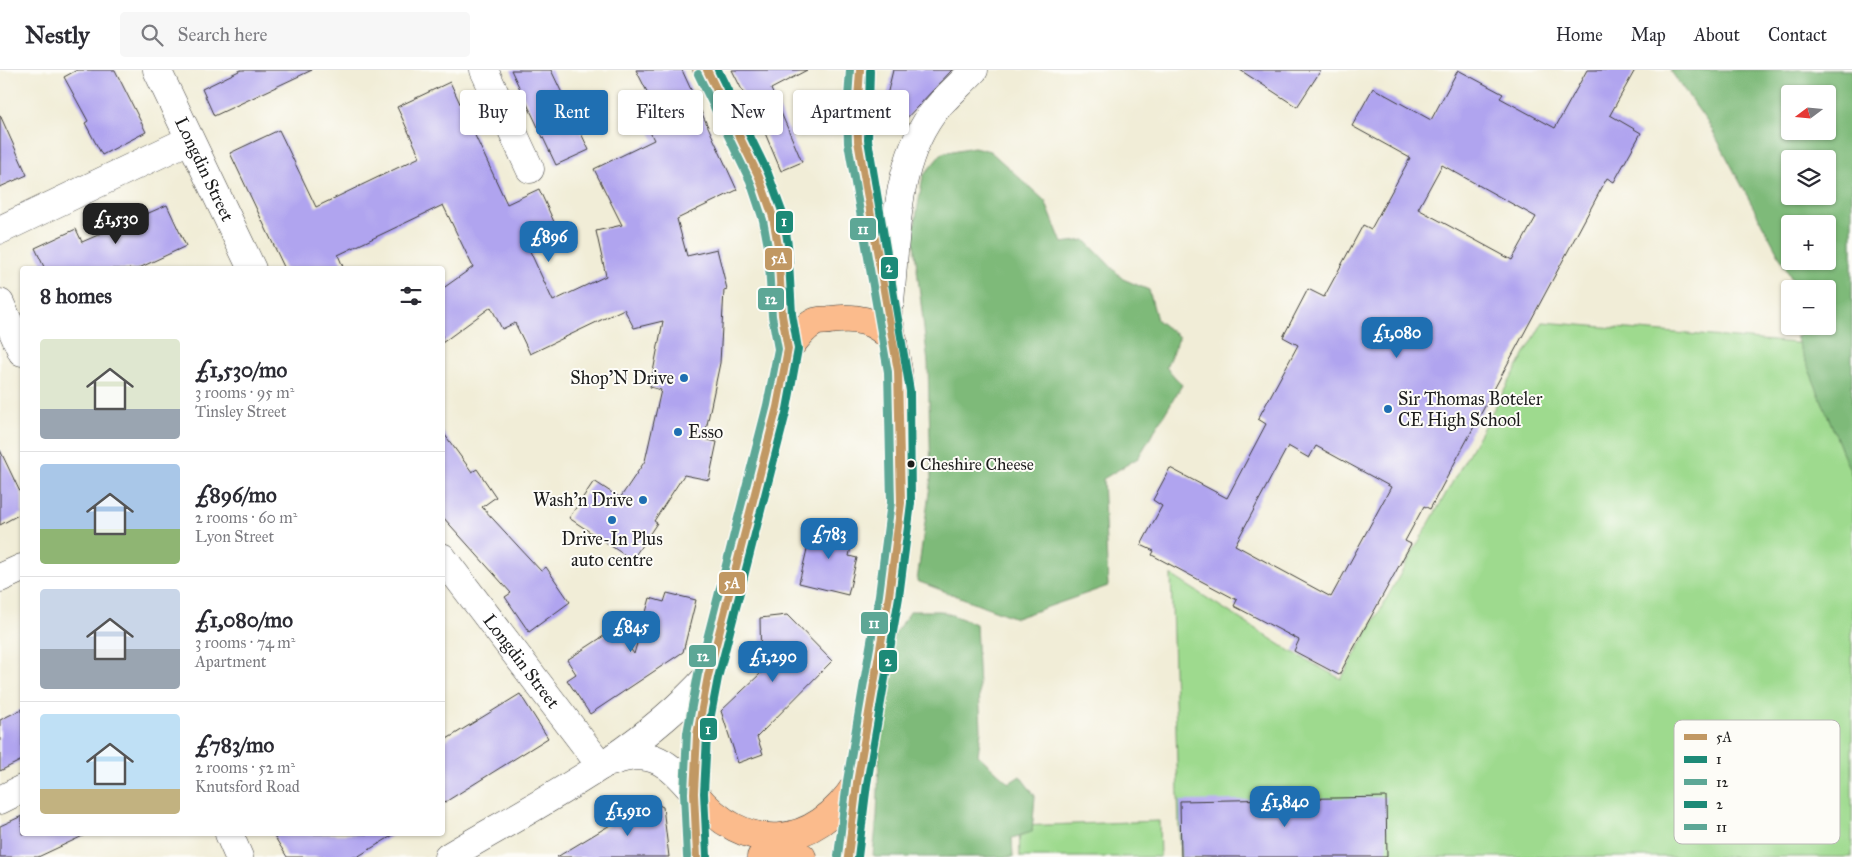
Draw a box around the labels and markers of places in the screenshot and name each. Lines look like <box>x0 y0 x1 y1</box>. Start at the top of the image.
pin: £1,530 <box>75 202 157 245</box>
pin: £896 <box>519 220 579 263</box>
pin: £1,080 <box>1356 316 1438 359</box>
place label: Shop'N Drive <box>570 367 674 389</box>
marker: Shop'N Drive <box>678 372 690 384</box>
place label: Sir Thomas Boteler CE High School <box>1398 388 1543 432</box>
marker: Sir Thomas Boteler CE High School <box>1382 403 1394 415</box>
place label: Esso <box>688 421 723 443</box>
marker: Esso <box>672 426 684 438</box>
place label: Cheshire Cheese <box>920 454 1034 475</box>
marker: Cheshire Cheese <box>906 459 916 469</box>
place label: Wash'n Drive <box>533 489 633 511</box>
marker: Wash'n Drive <box>637 494 649 506</box>
marker: Drive-In Plus auto centre <box>606 514 618 526</box>
pin: £783 <box>799 518 859 560</box>
place label: Drive-In Plus auto centre <box>561 528 663 571</box>
pin: £845 <box>601 610 661 653</box>
pin: £1,290 <box>732 640 814 683</box>
pin: £1,840 <box>1244 786 1326 828</box>
pin: £1,910 <box>587 794 669 837</box>

